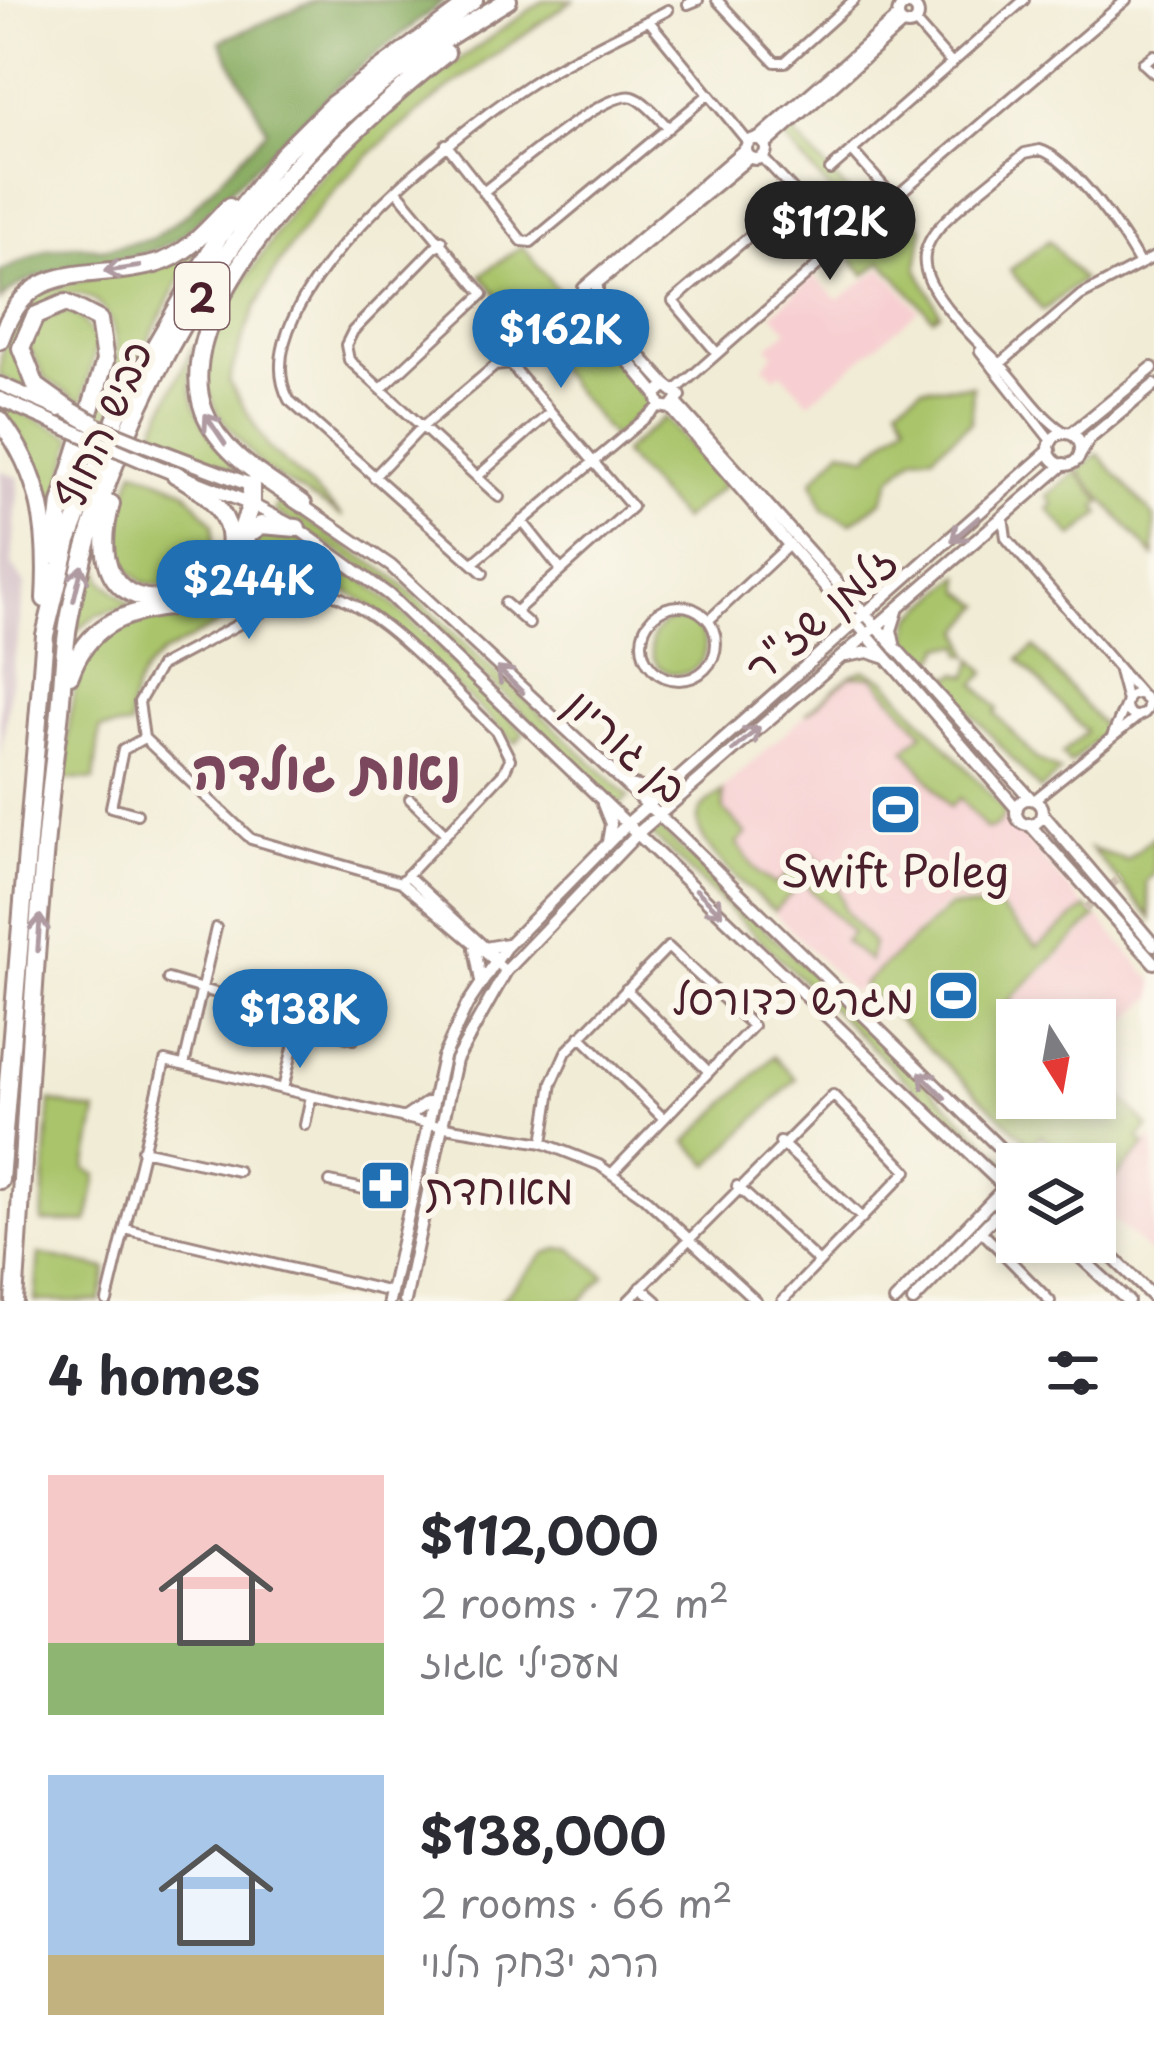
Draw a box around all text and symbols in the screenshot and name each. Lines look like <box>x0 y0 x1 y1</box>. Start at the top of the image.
pin: $112K <box>746 181 914 283</box>
text: $112K <box>772 190 888 249</box>
one-way arrow <box>103 258 142 281</box>
road number: 2 <box>175 263 229 329</box>
pin: $162K <box>477 289 645 391</box>
text: $162K <box>499 298 623 357</box>
street label: כביש החוף <box>36 330 166 518</box>
one-way arrow <box>203 413 228 446</box>
one-way arrow <box>950 515 981 542</box>
street label: זלמן שז"ר <box>729 528 909 696</box>
pin: $244K <box>165 540 333 642</box>
text: $244K <box>183 549 315 608</box>
one-way arrow <box>68 565 90 603</box>
one-way arrow <box>496 666 525 694</box>
street label: בן גוריון <box>553 672 703 816</box>
district label: נאות גולדה <box>193 726 461 807</box>
one-way arrow <box>730 726 761 753</box>
sports icon: Swift Poleg <box>867 782 923 838</box>
place label: Swift Poleg <box>781 838 1009 901</box>
one-way arrow <box>694 887 723 916</box>
one-way arrow <box>28 914 51 953</box>
place label: מגרש כדורסל <box>672 965 914 1028</box>
sports icon: מגרש כדורסל <box>925 968 981 1024</box>
pin: $138K <box>216 969 384 1071</box>
text: $138K <box>240 978 360 1037</box>
north arrow <box>996 999 1116 1119</box>
map controls <box>996 999 1116 1263</box>
one-way arrow <box>918 1071 947 1100</box>
button: layers <box>996 1143 1116 1263</box>
place label: מאוחדת <box>425 1155 574 1218</box>
pharmacy icon: מאוחדת <box>358 1158 414 1214</box>
text: 4 homes <box>48 1335 260 1412</box>
icon: filters <box>1040 1340 1106 1406</box>
text: $112,000 <box>420 1495 659 1572</box>
icon: home <box>144 1523 288 1667</box>
text: 2 rooms · 72 m² <box>420 1572 729 1631</box>
text: מעפילי אגוז <box>420 1631 620 1690</box>
text: $138,000 <box>420 1795 666 1872</box>
icon: home <box>144 1823 288 1967</box>
text: 2 rooms · 66 m² <box>420 1872 733 1931</box>
text: הרב יצחק הלוי <box>420 1931 659 1990</box>

